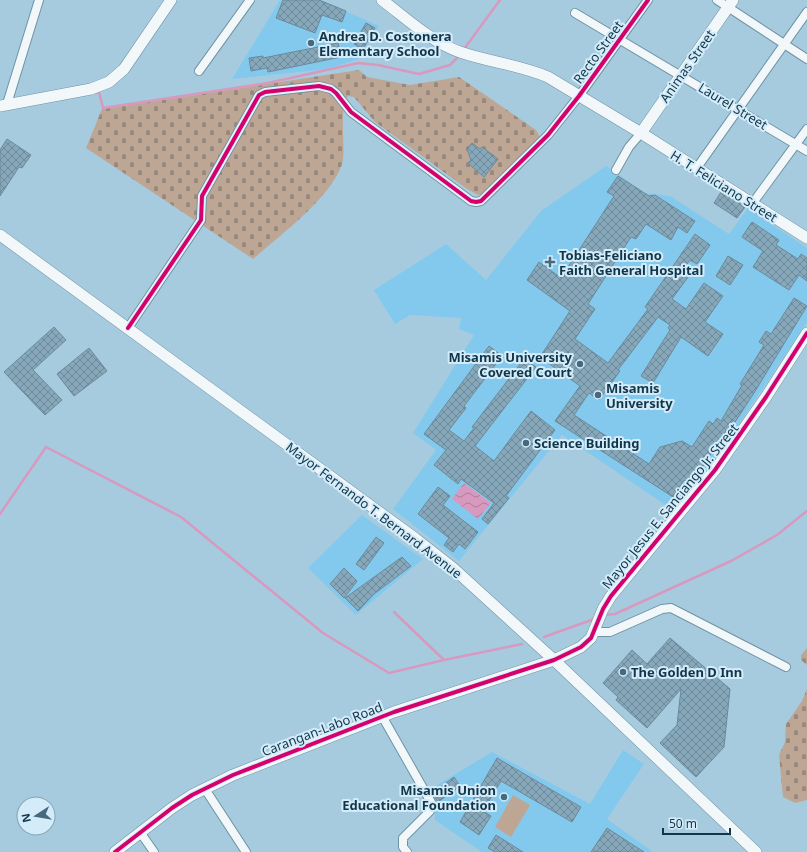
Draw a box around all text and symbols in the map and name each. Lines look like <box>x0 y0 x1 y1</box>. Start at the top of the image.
street label: Recto Street <box>569 17 627 87</box>
street label: Animas Street <box>655 26 719 106</box>
place label: Andrea D. Costonera Elementary School <box>319 27 451 60</box>
marker: Andrea D. Costonera Elementary School <box>306 38 316 48</box>
street label: Laurel Street <box>695 78 771 134</box>
street label: H. T. Feliciano Street <box>667 146 781 226</box>
place label: Tobias-Feliciano Faith General Hospital <box>559 246 703 279</box>
marker: Tobias-Feliciano Faith General Hospital <box>544 256 556 268</box>
place label: Misamis University Covered Court <box>448 348 573 381</box>
marker: Misamis University Covered Court <box>575 359 585 369</box>
place label: Misamis University <box>606 379 673 412</box>
marker: Misamis University <box>593 390 603 400</box>
street label: Mayor Jesus E. Sanciango Jr. Street <box>598 419 743 592</box>
place label: Science Building <box>534 434 639 452</box>
street label: Mayor Fernando T. Bernard Avenue <box>282 438 466 582</box>
marker: Science Building <box>521 438 531 448</box>
place label: The Golden D Inn <box>631 663 742 681</box>
marker: The Golden D Inn <box>618 667 628 677</box>
street label: Carangan-Labo Road <box>259 698 385 760</box>
place label: Misamis Union Educational Foundation <box>342 781 496 814</box>
marker: Misamis Union Educational Foundation <box>499 792 509 802</box>
north arrow <box>16 796 56 836</box>
scale bar <box>663 810 730 836</box>
text: N <box>17 812 34 824</box>
text: 50 m <box>669 815 697 832</box>

